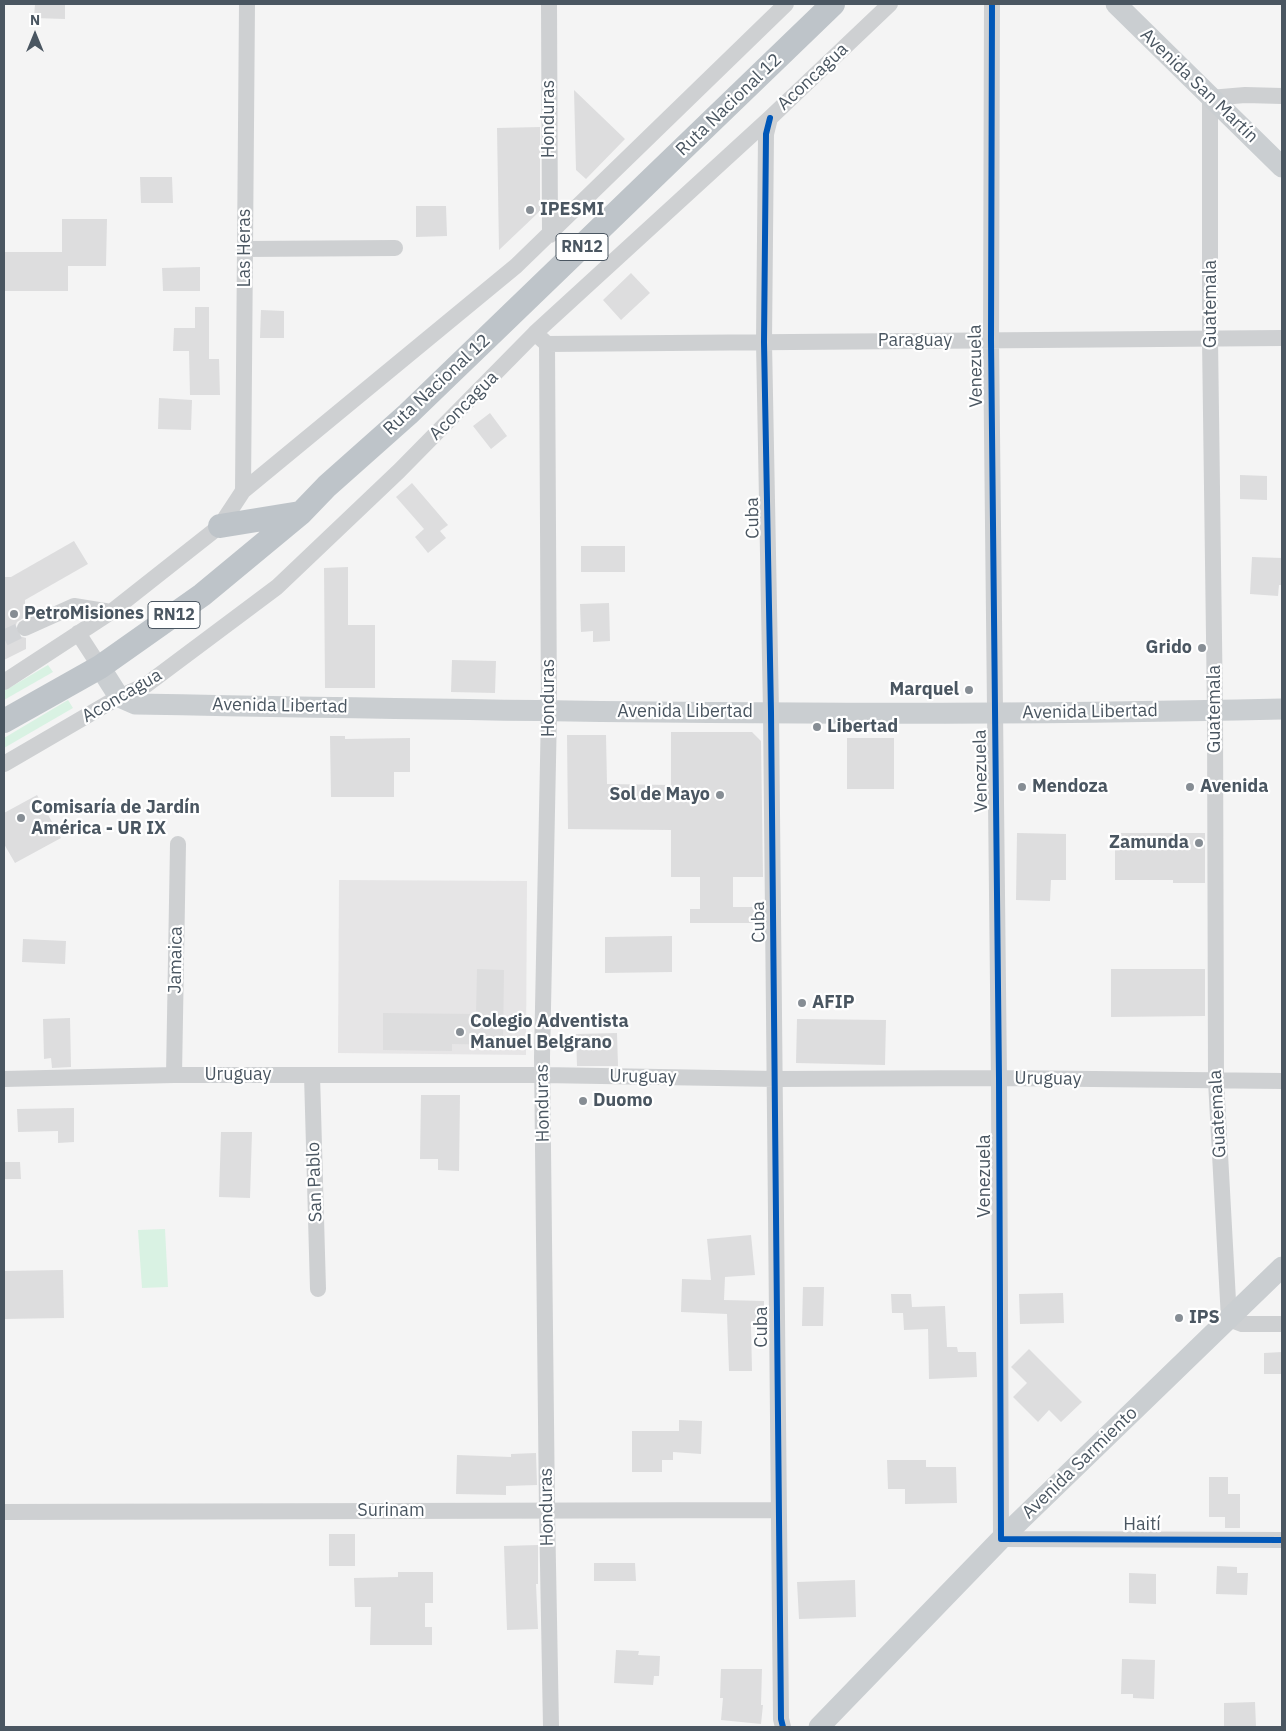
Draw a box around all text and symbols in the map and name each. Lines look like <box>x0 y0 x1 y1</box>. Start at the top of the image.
north arrow <box>10 10 60 60</box>
text: N <box>30 11 40 29</box>
street label: Avenida San Martín <box>1136 24 1262 148</box>
street label: Aconcagua <box>773 39 853 115</box>
street label: Ruta Nacional 12 <box>672 49 786 161</box>
street label: Honduras <box>538 80 560 158</box>
place label: IPESMI <box>540 199 604 221</box>
marker: IPESMI <box>524 204 536 216</box>
street label: Las Heras <box>234 208 256 288</box>
road number: RN12 <box>556 233 608 260</box>
street label: Guatemala <box>1200 260 1222 348</box>
street label: Venezuela <box>964 324 988 408</box>
street label: Ruta Nacional 12 <box>379 330 495 440</box>
street label: Paraguay <box>878 330 952 352</box>
street label: Aconcagua <box>425 367 503 445</box>
street label: Cuba <box>742 497 764 539</box>
road number: RN12 <box>148 602 200 628</box>
place label: PetroMisiones <box>24 603 144 625</box>
marker: PetroMisiones <box>8 608 20 620</box>
place label: Grido <box>1146 637 1192 659</box>
marker: Grido <box>1196 642 1208 654</box>
street label: Honduras <box>538 659 560 737</box>
street label: Aconcagua <box>78 664 166 728</box>
street label: Guatemala <box>1204 665 1226 753</box>
place label: Marquel <box>890 679 959 701</box>
marker: Marquel <box>963 684 975 696</box>
street label: Avenida Libertad <box>212 694 348 718</box>
street label: Avenida Libertad <box>1022 700 1158 724</box>
street label: Avenida Libertad <box>617 701 753 723</box>
place label: Libertad <box>827 716 898 738</box>
marker: Libertad <box>811 721 823 733</box>
street label: Venezuela <box>969 729 993 813</box>
place label: Mendoza <box>1032 776 1108 798</box>
place label: Avenida <box>1200 776 1269 798</box>
marker: Mendoza <box>1016 781 1028 793</box>
marker: Avenida <box>1184 781 1196 793</box>
place label: Sol de Mayo <box>609 784 710 806</box>
marker: Sol de Mayo <box>714 789 726 801</box>
place label: Comisaría de Jardín América - UR IX <box>31 797 200 840</box>
marker: Comisaría de Jardín América - UR IX <box>15 812 27 824</box>
place label: Zamunda <box>1109 832 1189 854</box>
marker: Zamunda <box>1193 837 1205 849</box>
street label: Cuba <box>748 901 770 943</box>
street label: Jamaica <box>165 926 187 994</box>
place label: AFIP <box>812 992 854 1014</box>
marker: AFIP <box>796 997 808 1009</box>
place label: Colegio Adventista Manuel Belgrano <box>470 1011 629 1054</box>
marker: Colegio Adventista Manuel Belgrano <box>454 1026 466 1038</box>
street label: Uruguay <box>204 1064 272 1086</box>
street label: Honduras <box>532 1064 554 1142</box>
street label: Uruguay <box>609 1066 677 1088</box>
street label: Uruguay <box>1014 1068 1082 1090</box>
street label: Guatemala <box>1205 1069 1231 1159</box>
place label: Duomo <box>593 1090 653 1112</box>
marker: Duomo <box>577 1095 589 1107</box>
street label: Venezuela <box>974 1134 996 1218</box>
street label: San Pablo <box>303 1141 327 1223</box>
street label: Cuba <box>751 1306 773 1348</box>
place label: IPS <box>1189 1307 1220 1329</box>
marker: IPS <box>1173 1312 1185 1324</box>
street label: Avenida Sarmiento <box>1018 1402 1142 1524</box>
street label: Honduras <box>536 1468 558 1546</box>
street label: Surinam <box>357 1500 425 1522</box>
street label: Haití <box>1123 1514 1161 1536</box>

